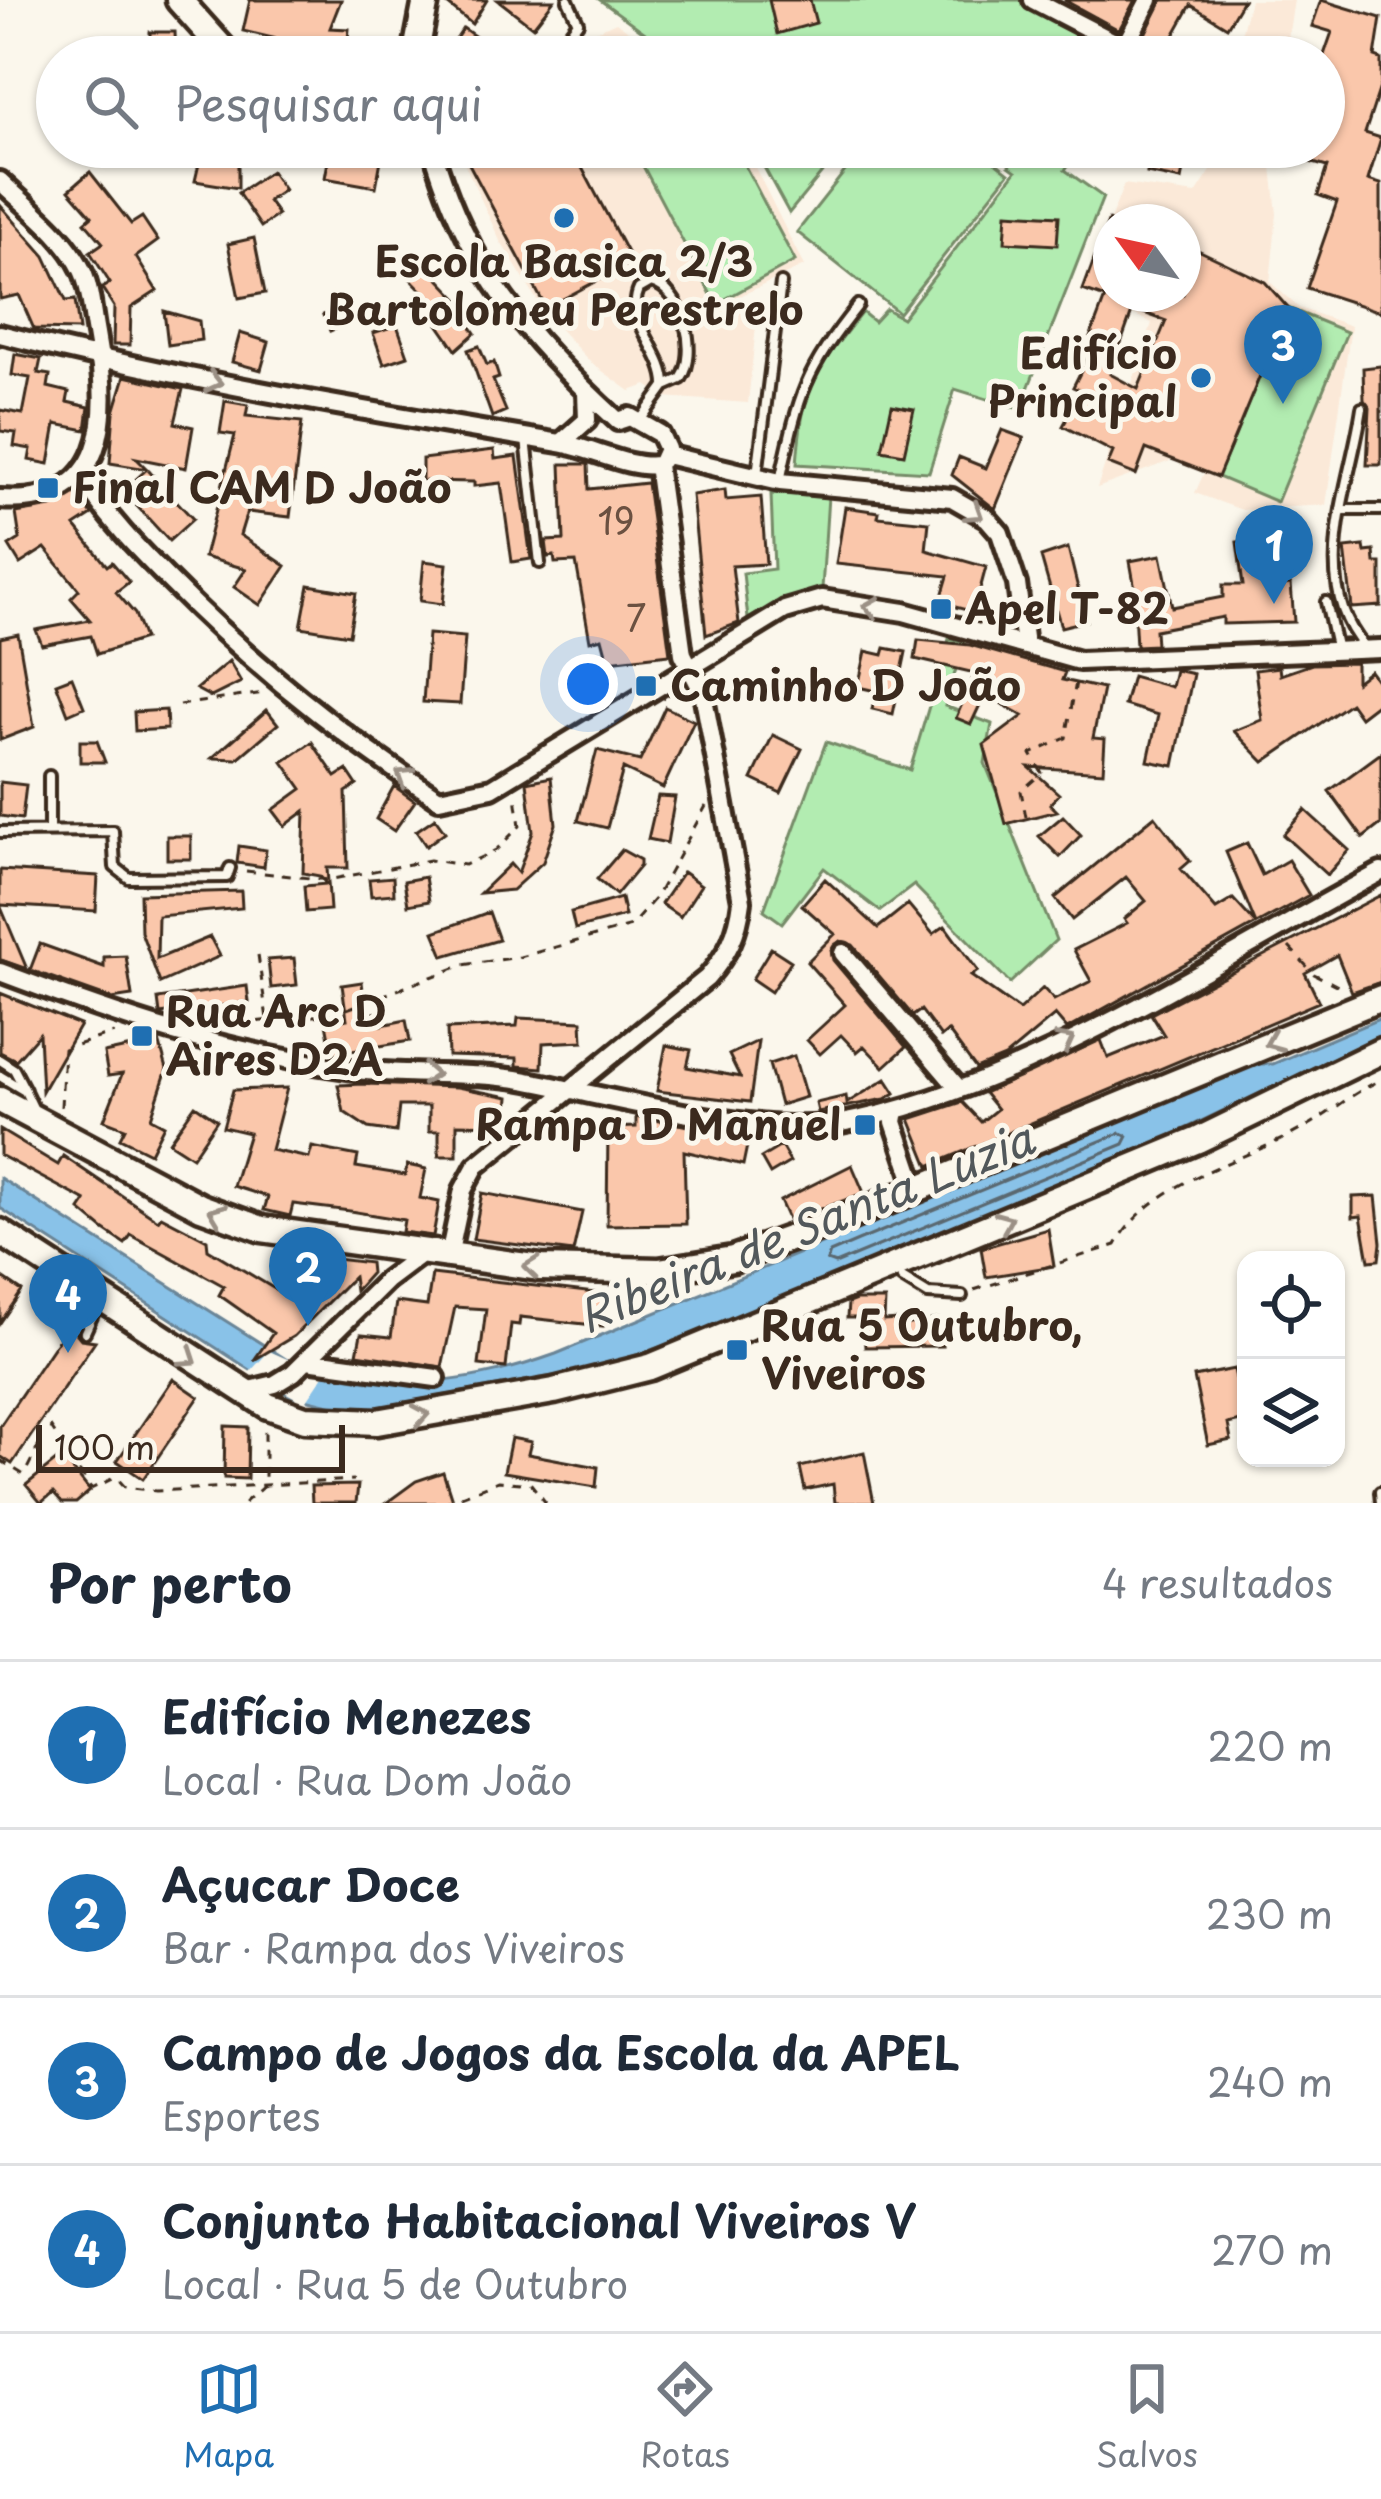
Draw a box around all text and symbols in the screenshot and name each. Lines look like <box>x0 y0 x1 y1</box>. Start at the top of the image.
search box <box>36 36 1345 168</box>
text: Pesquisar aqui <box>174 68 483 136</box>
icon: search <box>78 69 144 135</box>
north arrow <box>1093 204 1201 312</box>
marker: Escola Basica 2/3 Bartolomeu Perestrelo <box>551 205 577 231</box>
place label: Escola Basica 2/3 Bartolomeu Perestrelo <box>325 228 803 339</box>
pin: 3 <box>1244 305 1322 404</box>
place label: Edifício Principal <box>987 320 1177 431</box>
marker: Edifício Principal <box>1188 365 1214 391</box>
one-way arrow <box>203 368 223 393</box>
place label: Final CAM D João <box>72 454 451 517</box>
marker: Final CAM D João <box>35 475 61 501</box>
house number: 19 <box>597 493 635 547</box>
one-way arrow <box>962 499 984 521</box>
pin: 1 <box>1235 505 1313 604</box>
place label: Apel T-82 <box>964 575 1169 638</box>
house number: 7 <box>626 590 646 644</box>
one-way arrow <box>861 595 880 621</box>
marker: Apel T-82 <box>928 596 954 622</box>
place label: Caminho D João <box>670 652 1021 715</box>
your location <box>558 654 618 714</box>
marker: Caminho D João <box>633 673 659 699</box>
one-way arrow <box>396 769 418 791</box>
place label: Rua Arc D Aires D2A <box>166 978 387 1089</box>
marker: Rua Arc D Aires D2A <box>129 1023 155 1049</box>
one-way arrow <box>1263 1028 1284 1052</box>
one-way arrow <box>1053 1032 1074 1055</box>
one-way arrow <box>421 1061 440 1087</box>
place label: Rampa D Manuel <box>475 1091 841 1154</box>
water label: Ribeira de Santa Luzia <box>567 1102 1044 1348</box>
marker: Rampa D Manuel <box>852 1112 878 1138</box>
one-way arrow <box>208 1202 229 1227</box>
one-way arrow <box>993 1211 1014 1235</box>
pin: 2 <box>269 1227 347 1326</box>
map controls <box>1237 1251 1345 1467</box>
button: locate <box>1237 1251 1345 1359</box>
pin: 4 <box>29 1254 107 1353</box>
one-way arrow <box>521 1255 540 1280</box>
place label: Rua 5 Outubro, Viveiros <box>761 1292 1083 1403</box>
marker: Rua 5 Outubro, Viveiros <box>724 1337 750 1363</box>
one-way arrow <box>175 1343 197 1365</box>
button: layers <box>1237 1359 1345 1467</box>
one-way arrow <box>411 1403 431 1428</box>
scale bar <box>36 1419 345 1472</box>
text: 100 m <box>54 1421 155 1471</box>
text: Por perto <box>48 1543 292 1620</box>
text: 4 resultados <box>1102 1552 1333 1611</box>
text: Edifício Menezes <box>162 1681 531 1749</box>
text: 1 <box>78 1715 96 1774</box>
text: 220 m <box>1208 1715 1333 1774</box>
text: Local · Rua Dom João <box>162 1749 572 1808</box>
text: Açucar Doce <box>162 1849 460 1917</box>
text: 2 <box>73 1883 101 1942</box>
text: 230 m <box>1206 1883 1333 1942</box>
text: Bar · Rampa dos Viveiros <box>162 1917 625 1976</box>
text: Campo de Jogos da Escola da APEL <box>162 2017 960 2085</box>
text: 3 <box>74 2051 100 2110</box>
text: 240 m <box>1207 2051 1333 2110</box>
text: Esportes <box>162 2085 320 2144</box>
text: Conjunto Habitacional Viveiros V <box>162 2185 916 2253</box>
text: 4 <box>74 2219 100 2278</box>
text: 270 m <box>1211 2219 1333 2278</box>
text: Local · Rua 5 de Outubro <box>162 2253 628 2312</box>
tab: Mapa <box>183 2356 274 2478</box>
tab: Rotas <box>640 2356 730 2478</box>
tab: Salvos <box>1096 2356 1198 2478</box>

